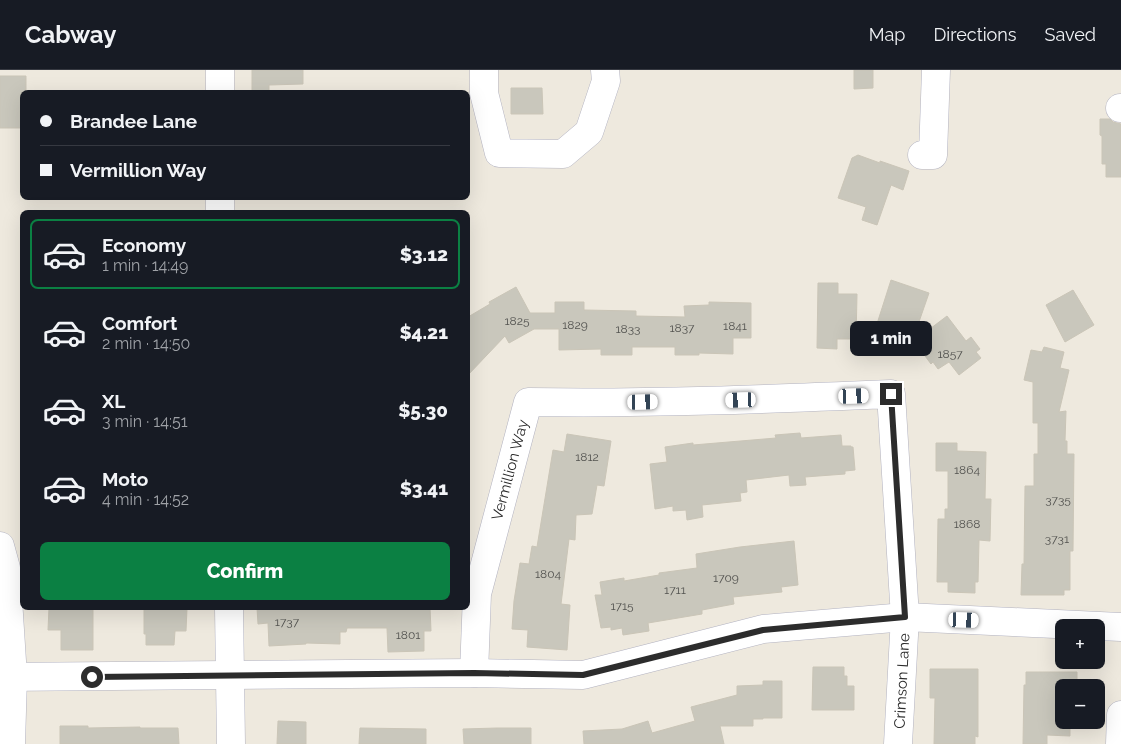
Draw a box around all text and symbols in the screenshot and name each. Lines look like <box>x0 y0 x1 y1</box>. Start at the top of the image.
text: Cabway <box>25 20 116 49</box>
text: Map <box>869 24 905 45</box>
text: Directions <box>933 24 1017 45</box>
text: Saved <box>1045 24 1096 45</box>
text: Brandee Lane <box>70 110 197 132</box>
text: Vermillion Way <box>70 159 206 181</box>
icon: car <box>42 232 87 277</box>
text: Economy <box>102 234 186 256</box>
text: $3.12 <box>400 243 448 265</box>
text: 1 min · 14:49 <box>102 256 188 275</box>
icon: car <box>42 310 87 355</box>
text: Comfort <box>102 312 177 334</box>
house number: 1825 <box>504 314 530 328</box>
house number: 1829 <box>562 318 588 332</box>
house number: 1841 <box>723 319 747 333</box>
text: $4.21 <box>399 321 448 343</box>
house number: 1837 <box>669 321 695 335</box>
house number: 1833 <box>615 322 641 336</box>
callout: 1 min <box>850 322 932 356</box>
text: 1 min <box>870 329 912 348</box>
text: 2 min · 14:50 <box>102 334 190 353</box>
house number: 1857 <box>937 347 963 361</box>
route end <box>880 383 902 405</box>
icon: car <box>42 388 87 433</box>
car <box>838 388 869 404</box>
text: XL <box>102 390 125 412</box>
car <box>725 392 756 408</box>
car <box>627 394 658 410</box>
text: $5.30 <box>398 399 448 421</box>
text: 3 min · 14:51 <box>102 412 188 431</box>
street label: Vermillion Way <box>488 418 532 522</box>
house number: 1812 <box>575 450 599 464</box>
house number: 1864 <box>954 463 980 477</box>
icon: car <box>42 466 87 511</box>
text: Moto <box>102 468 148 490</box>
text: $3.41 <box>400 477 448 499</box>
text: 4 min · 14:52 <box>102 490 189 509</box>
house number: 3735 <box>1045 493 1071 507</box>
house number: 1868 <box>954 517 980 531</box>
house number: 3731 <box>1045 532 1069 546</box>
button: Confirm <box>40 542 450 600</box>
house number: 1804 <box>535 567 562 581</box>
house number: 1709 <box>713 571 739 585</box>
house number: 1711 <box>664 583 686 597</box>
house number: 1715 <box>610 599 634 613</box>
car <box>948 612 979 628</box>
house number: 1737 <box>275 615 300 629</box>
map controls <box>1055 619 1105 729</box>
button: + <box>1055 619 1105 669</box>
house number: 1801 <box>396 628 420 642</box>
street label: Crimson Lane <box>891 632 914 729</box>
route start <box>81 666 103 688</box>
button: − <box>1055 679 1105 729</box>

